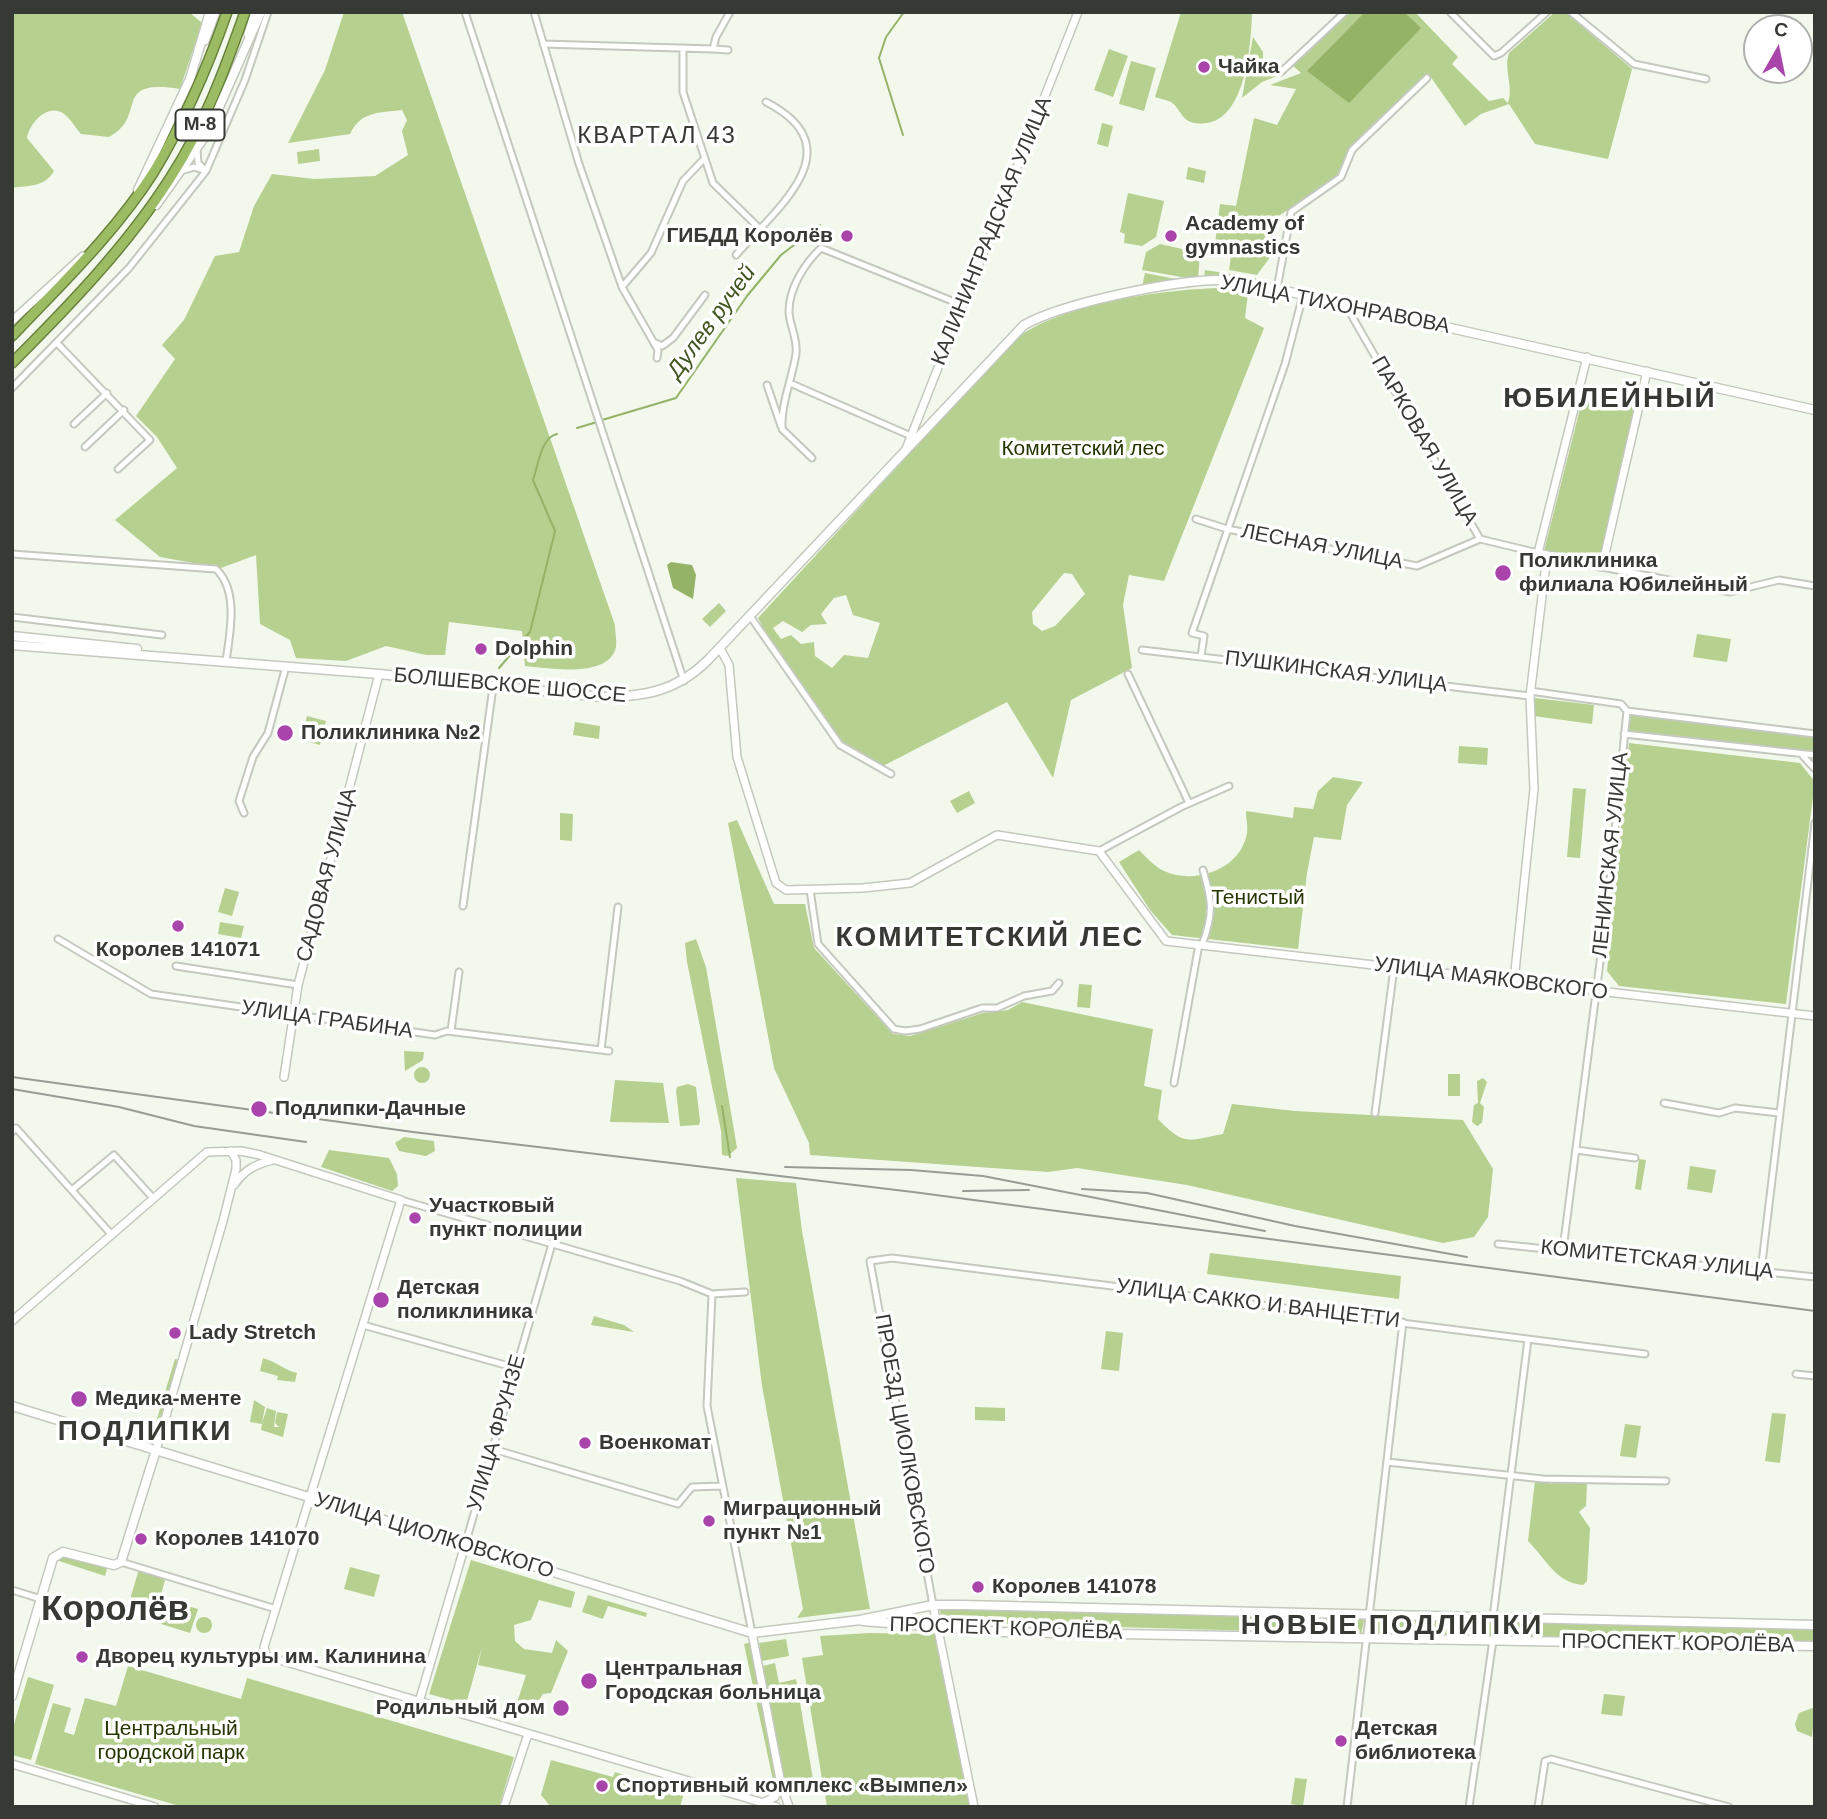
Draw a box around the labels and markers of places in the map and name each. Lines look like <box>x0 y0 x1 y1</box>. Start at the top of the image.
place label: Чайка <box>1218 54 1280 80</box>
marker: Чайка <box>1196 59 1212 75</box>
place label: Academy of gymnastics <box>1185 211 1304 261</box>
place label: ГИБДД Королёв <box>666 223 833 249</box>
marker: ГИБДД Королёв <box>839 228 855 244</box>
marker: Academy of gymnastics <box>1163 228 1179 244</box>
place label: Поликлиника филиала Юбилейный <box>1519 548 1748 598</box>
marker: Поликлиника филиала Юбилейный <box>1493 563 1513 583</box>
place label: Dolphin <box>495 636 573 662</box>
marker: Dolphin <box>473 641 489 657</box>
place label: Поликлиника №2 <box>301 720 480 746</box>
marker: Поликлиника №2 <box>275 723 295 743</box>
marker: Королев 141071 <box>170 918 186 934</box>
place label: Королев 141071 <box>96 937 260 963</box>
place label: Подлипки-Дачные <box>275 1096 466 1122</box>
marker: Подлипки-Дачные <box>249 1099 269 1119</box>
place label: Участковый пункт полиции <box>429 1193 583 1243</box>
marker: Участковый пункт полиции <box>407 1210 423 1226</box>
place label: Детская поликлиника <box>397 1275 533 1325</box>
marker: Детская поликлиника <box>371 1290 391 1310</box>
place label: Lady Stretch <box>189 1320 316 1346</box>
marker: Lady Stretch <box>167 1325 183 1341</box>
place label: Медика-менте <box>95 1386 241 1412</box>
marker: Медика-менте <box>69 1389 89 1409</box>
place label: Военкомат <box>599 1430 711 1456</box>
marker: Военкомат <box>577 1435 593 1451</box>
place label: Миграционный пункт №1 <box>723 1496 882 1546</box>
marker: Миграционный пункт №1 <box>701 1513 717 1529</box>
place label: Королев 141070 <box>155 1526 319 1552</box>
marker: Королев 141070 <box>133 1531 149 1547</box>
place label: Королев 141078 <box>992 1574 1156 1600</box>
marker: Королев 141078 <box>970 1579 986 1595</box>
place label: Дворец культуры им. Калинина <box>96 1644 426 1670</box>
marker: Дворец культуры им. Калинина <box>74 1649 90 1665</box>
place label: Центральная Городская больница <box>605 1656 821 1706</box>
marker: Центральная Городская больница <box>579 1671 599 1691</box>
place label: Родильный дом <box>376 1695 545 1721</box>
marker: Родильный дом <box>551 1698 571 1718</box>
place label: Детская библиотека <box>1355 1716 1476 1766</box>
marker: Детская библиотека <box>1333 1733 1349 1749</box>
place label: Спортивный комплекс «Вымпел» <box>616 1773 968 1799</box>
marker: Спортивный комплекс «Вымпел» <box>594 1778 610 1794</box>

